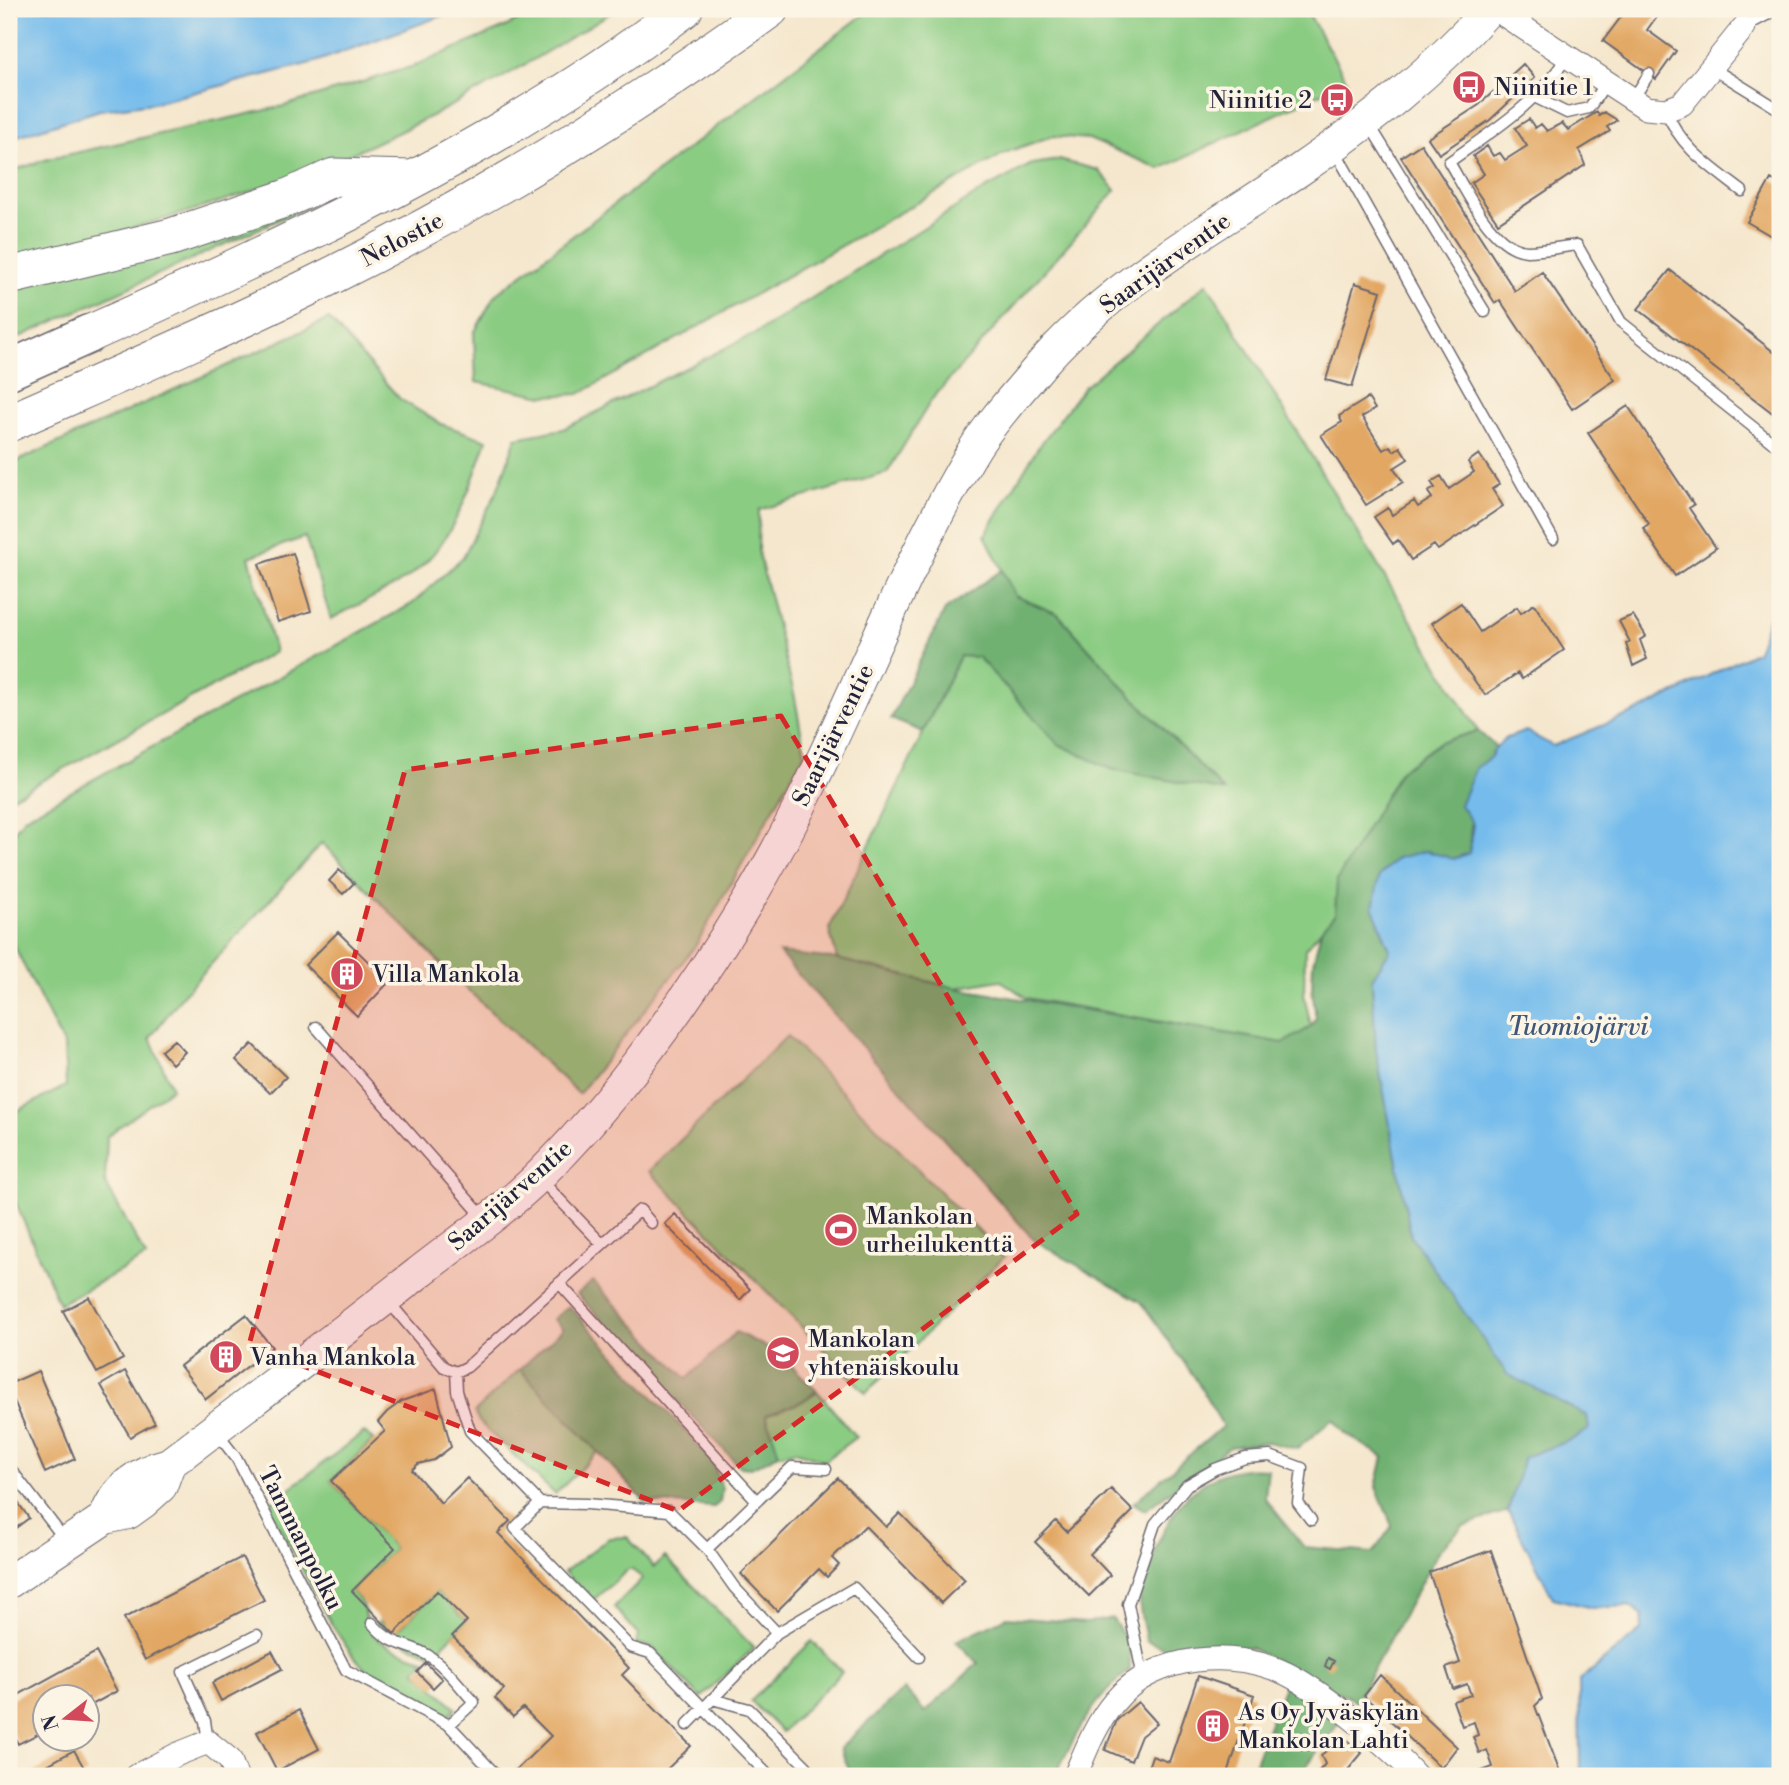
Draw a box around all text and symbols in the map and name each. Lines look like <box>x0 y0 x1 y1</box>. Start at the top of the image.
bus stop icon: Niinitie 1 <box>1450 68 1488 106</box>
place label: Niinitie 1 <box>1494 73 1594 103</box>
bus stop icon: Niinitie 2 <box>1318 81 1356 119</box>
place label: Niinitie 2 <box>1209 86 1312 116</box>
street label: Nelostie <box>356 206 449 274</box>
street label: Saarijärventie <box>1094 206 1237 321</box>
street label: Saarijärventie <box>787 660 881 811</box>
building icon: Villa Mankola <box>328 955 366 993</box>
place label: Villa Mankola <box>371 960 521 990</box>
water label: Tuomiojärvi <box>1508 1011 1649 1043</box>
street label: Saarijärventie <box>443 1134 579 1258</box>
place label: Mankolan urheilukenttä <box>866 1202 1014 1260</box>
sports icon: Mankolan urheilukenttä <box>822 1211 860 1249</box>
place label: Mankolan yhtenäiskoulu <box>807 1325 960 1383</box>
school or university icon: Mankolan yhtenäiskoulu <box>764 1334 802 1372</box>
building icon: Vanha Mankola <box>207 1338 245 1376</box>
place label: Vanha Mankola <box>249 1343 416 1373</box>
street label: Tammanpolku <box>251 1461 349 1616</box>
north arrow <box>32 1684 102 1754</box>
place label: As Oy Jyväskylän Mankolan Lahti <box>1237 1698 1419 1756</box>
building icon: As Oy Jyväskylän Mankolan Lahti <box>1194 1707 1232 1745</box>
text: N <box>37 1712 64 1733</box>

